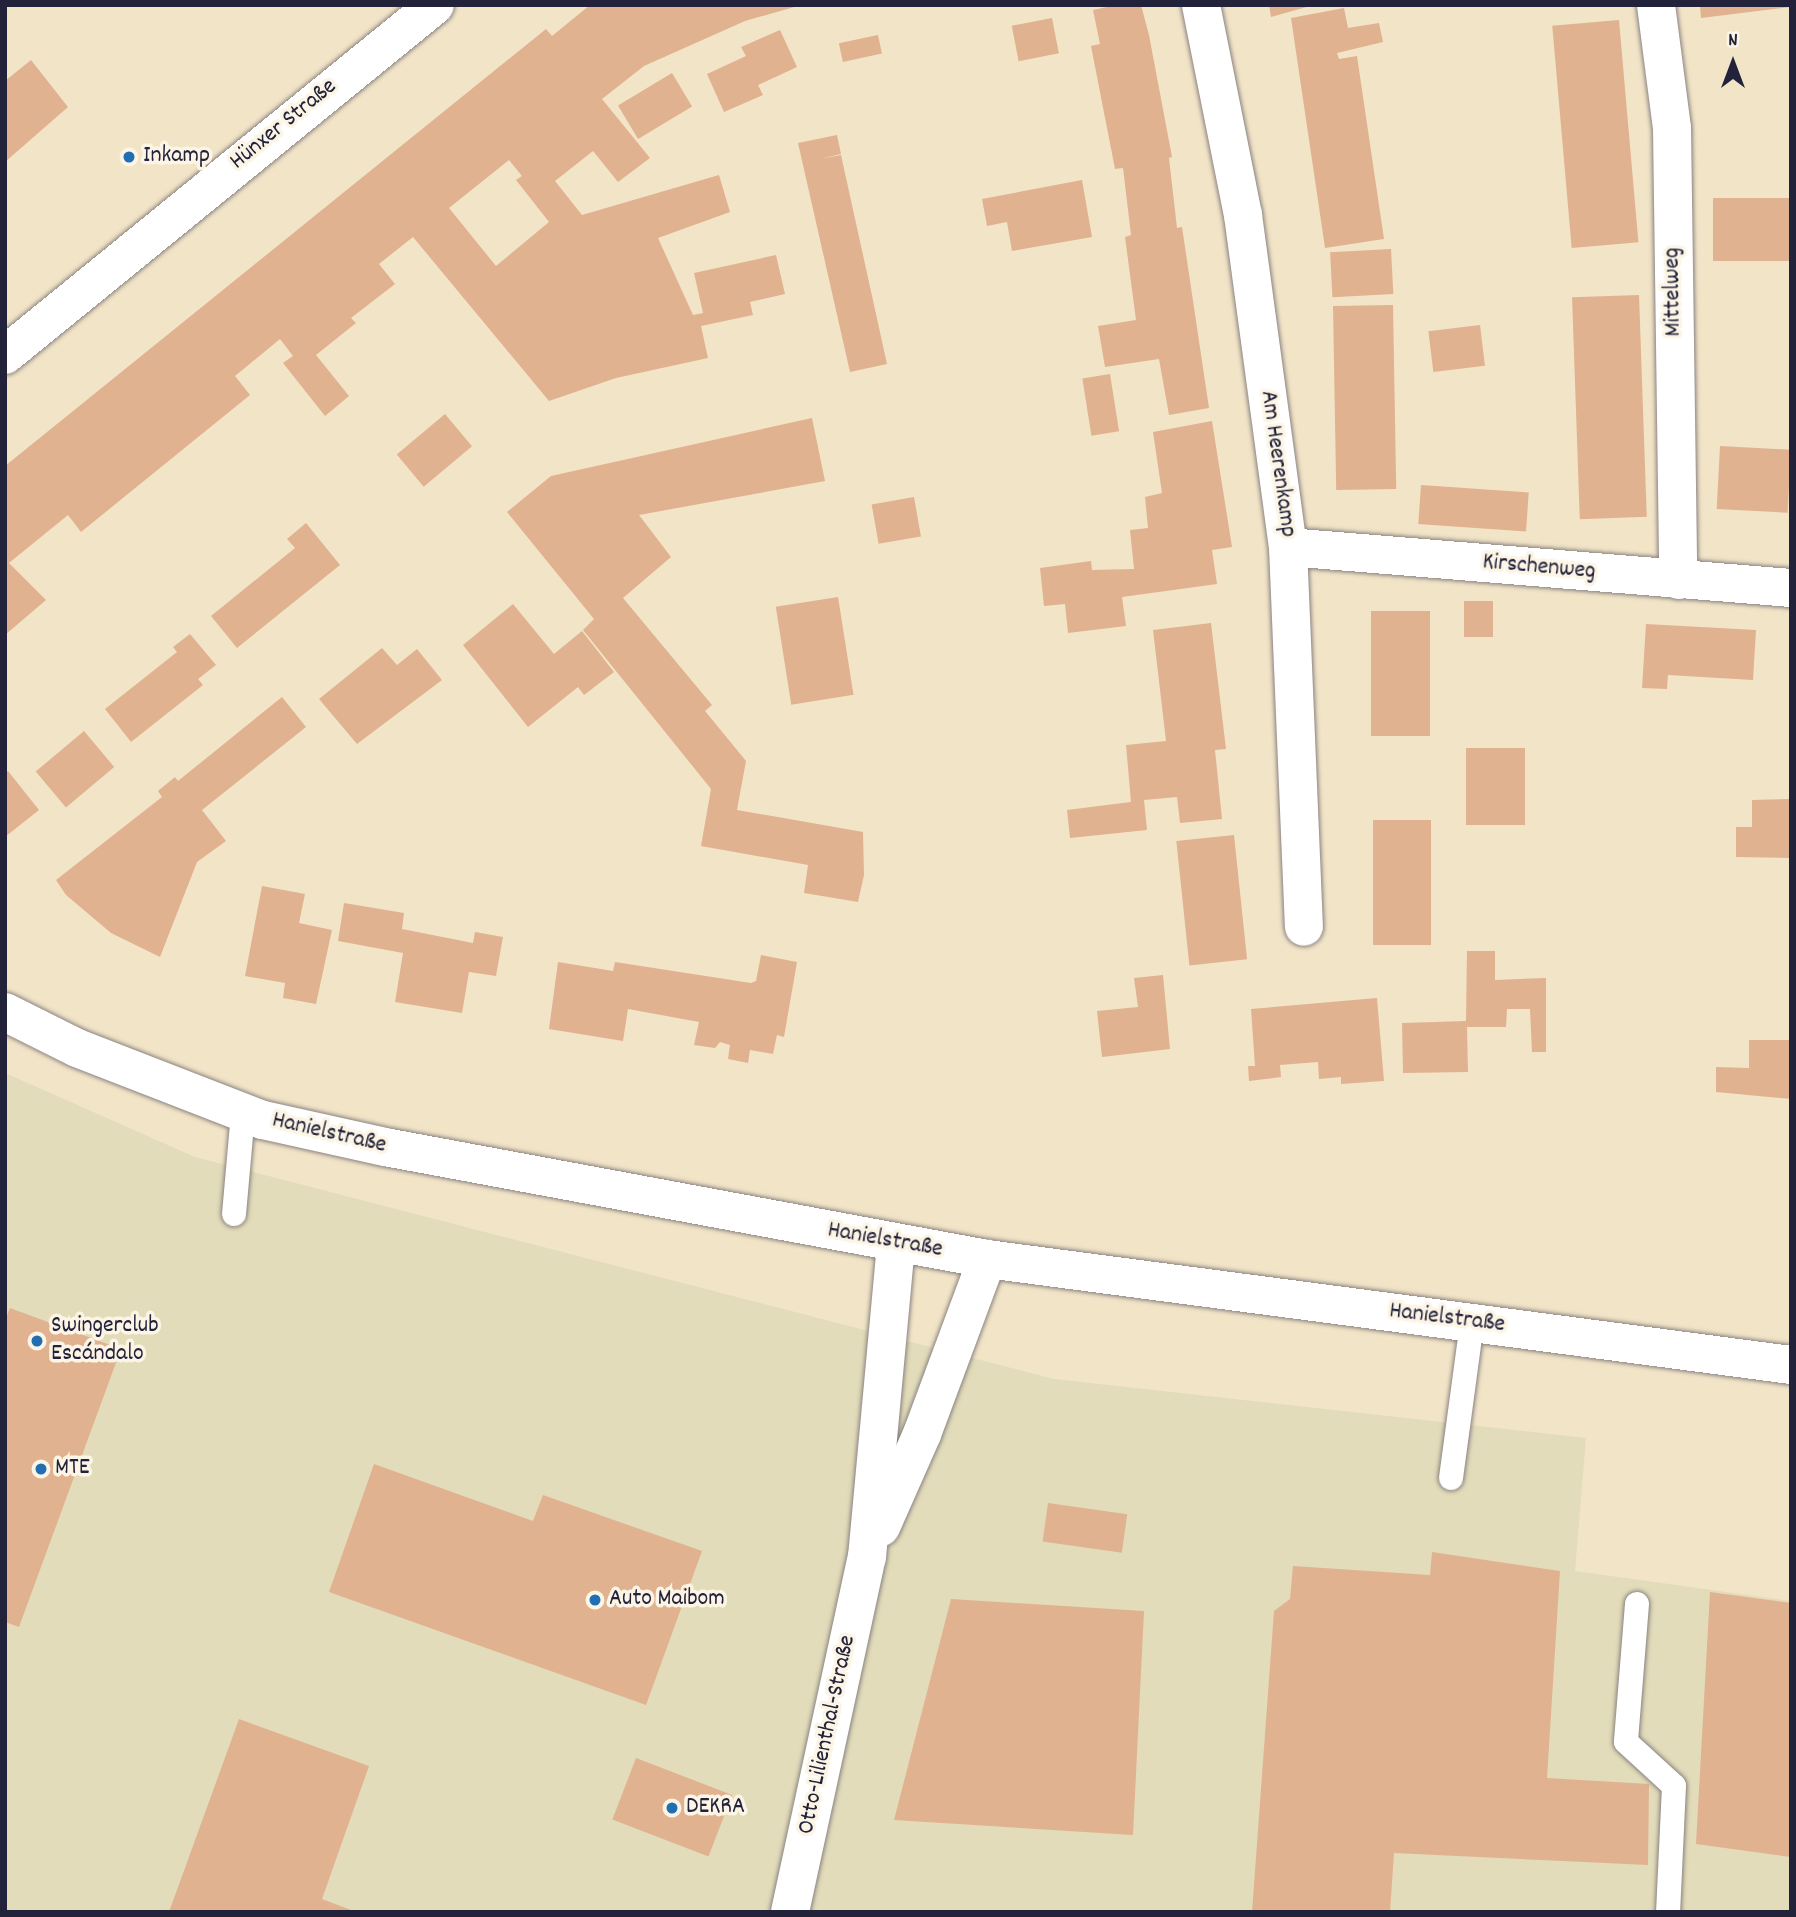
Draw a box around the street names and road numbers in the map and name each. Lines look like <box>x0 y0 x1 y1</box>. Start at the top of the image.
street label: Hünxer Straße <box>225 73 343 177</box>
street label: Mittelweg <box>1659 247 1689 337</box>
street label: Am Heerenkamp <box>1252 389 1302 539</box>
street label: Kirschenweg <box>1481 549 1597 587</box>
street label: Hanielstraße <box>269 1107 389 1161</box>
street label: Hanielstraße <box>825 1217 945 1265</box>
street label: Hanielstraße <box>1387 1298 1507 1340</box>
street label: Otto-Lilienthal-Straße <box>793 1633 863 1837</box>

